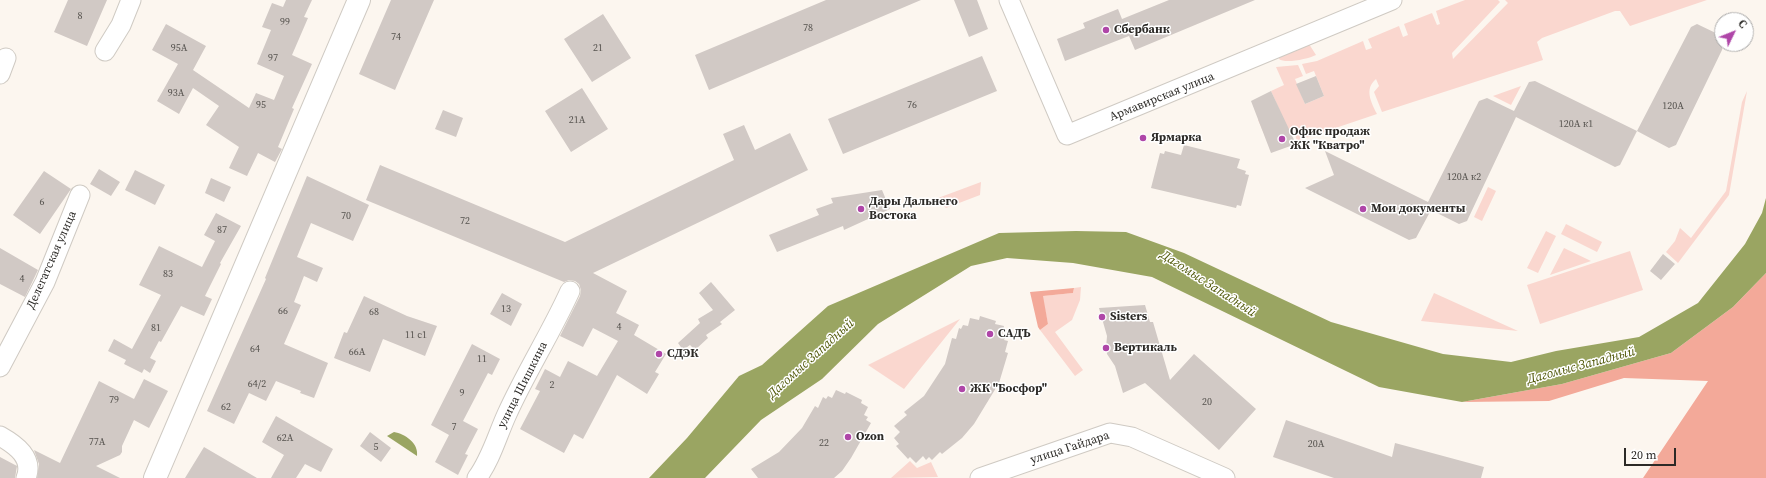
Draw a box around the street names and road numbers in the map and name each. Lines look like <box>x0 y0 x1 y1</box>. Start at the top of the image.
street label: Армавирская улица <box>1107 69 1217 125</box>
street label: Делегатская улица <box>24 209 80 311</box>
street label: улица Шишкина <box>495 339 551 431</box>
street label: улица Гайдара <box>1029 428 1111 468</box>

